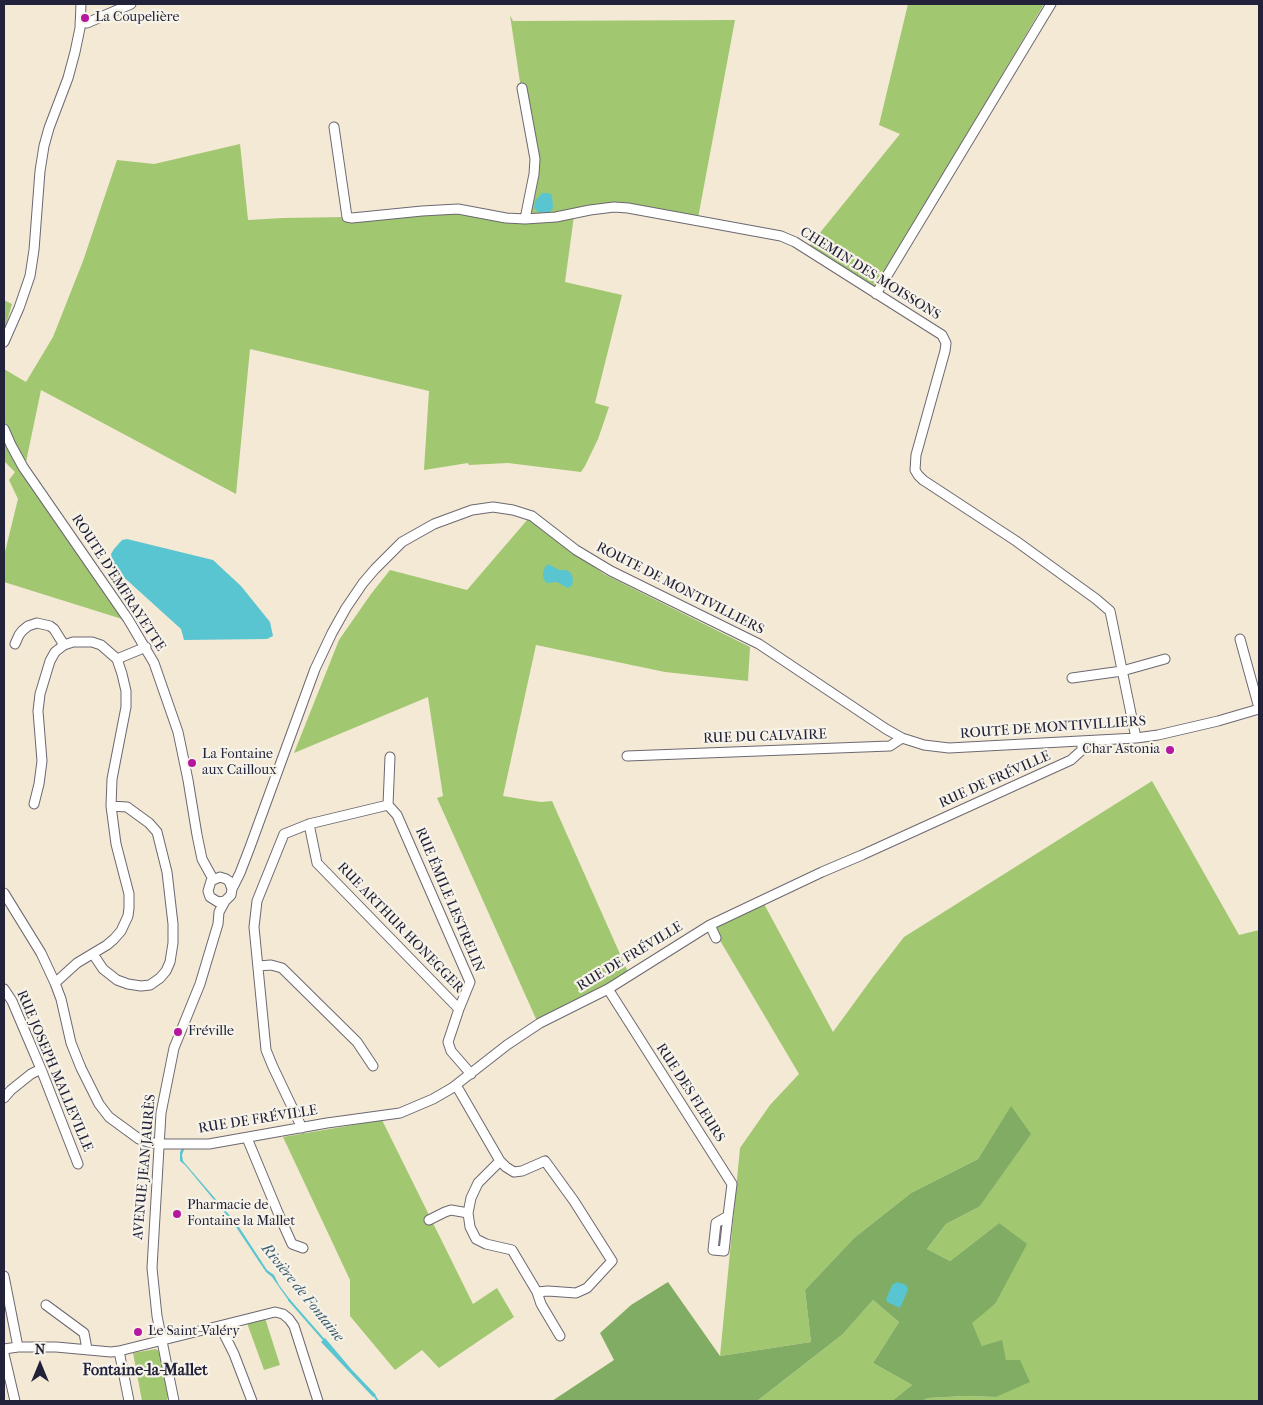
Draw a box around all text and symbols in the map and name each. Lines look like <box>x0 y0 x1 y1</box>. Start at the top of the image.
place label: La Coupelière <box>95 10 179 26</box>
marker: La Coupelière <box>79 12 91 24</box>
street label: CHEMIN DES MOISSONS <box>797 224 943 324</box>
street label: ROUTE D'EMFRAYETTE <box>67 511 169 655</box>
street label: ROUTE DE MONTIVILLIERS <box>593 539 767 639</box>
street label: ROUTE DE MONTIVILLIERS <box>959 713 1147 743</box>
street label: RUE DU CALVAIRE <box>703 726 827 748</box>
place label: Char Astonia <box>1082 742 1160 758</box>
marker: Char Astonia <box>1164 744 1176 756</box>
place label: La Fontaine aux Cailloux <box>202 747 277 780</box>
street label: RUE DE FRÉVILLE <box>937 748 1053 812</box>
marker: La Fontaine aux Cailloux <box>186 757 198 769</box>
street label: RUE ÉMILE LESTRELIN <box>411 825 487 975</box>
street label: RUE ARTHUR HONEGGER <box>333 859 467 997</box>
street label: RUE DE FRÉVILLE <box>574 919 686 995</box>
street label: RUE JOSEPH MALLEVILLE <box>12 988 96 1154</box>
place label: Fréville <box>188 1024 234 1040</box>
marker: Fréville <box>172 1026 184 1038</box>
street label: RUE DES FLEURS <box>652 1041 728 1145</box>
street label: AVENUE JEAN JAURÈS <box>130 1093 160 1241</box>
street label: RUE DE FRÉVILLE <box>197 1102 319 1138</box>
place label: Pharmacie de Fontaine la Mallet <box>187 1198 295 1230</box>
marker: Pharmacie de Fontaine la Mallet <box>171 1208 183 1220</box>
water label: Rivière de Fontaine <box>257 1240 347 1346</box>
place label: Le Saint-Valéry <box>148 1324 240 1340</box>
marker: Le Saint-Valéry <box>132 1326 144 1338</box>
north arrow <box>15 1340 65 1390</box>
text: N <box>35 1341 45 1358</box>
district label: Fontaine-la-Mallet <box>82 1361 208 1381</box>

